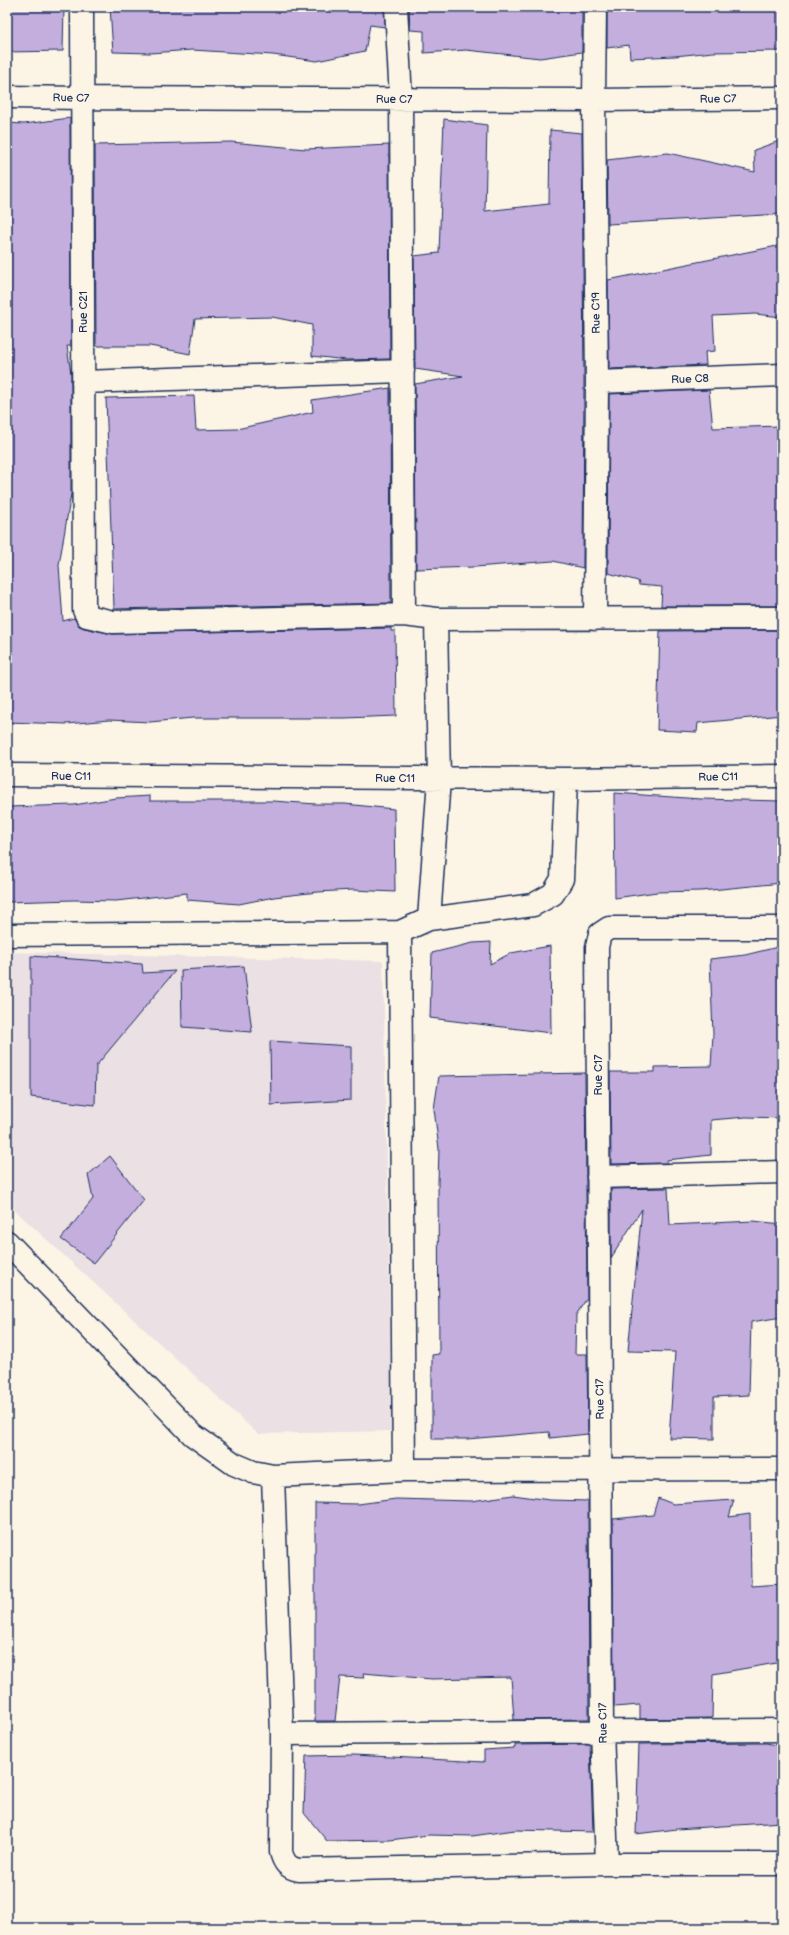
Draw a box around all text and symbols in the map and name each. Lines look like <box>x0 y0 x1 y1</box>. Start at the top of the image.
street label: Rue C7 <box>53 91 90 105</box>
street label: Rue C7 <box>700 92 737 106</box>
street label: Rue C7 <box>376 93 413 106</box>
street label: Rue C21 <box>77 291 90 333</box>
street label: Rue C19 <box>589 292 603 334</box>
street label: Rue C8 <box>671 372 709 386</box>
street label: Rue C11 <box>51 770 91 783</box>
street label: Rue C11 <box>698 770 738 784</box>
street label: Rue C11 <box>375 772 415 785</box>
street label: Rue C17 <box>592 1054 605 1095</box>
street label: Rue C17 <box>593 1378 607 1420</box>
street label: Rue C17 <box>596 1702 610 1744</box>

